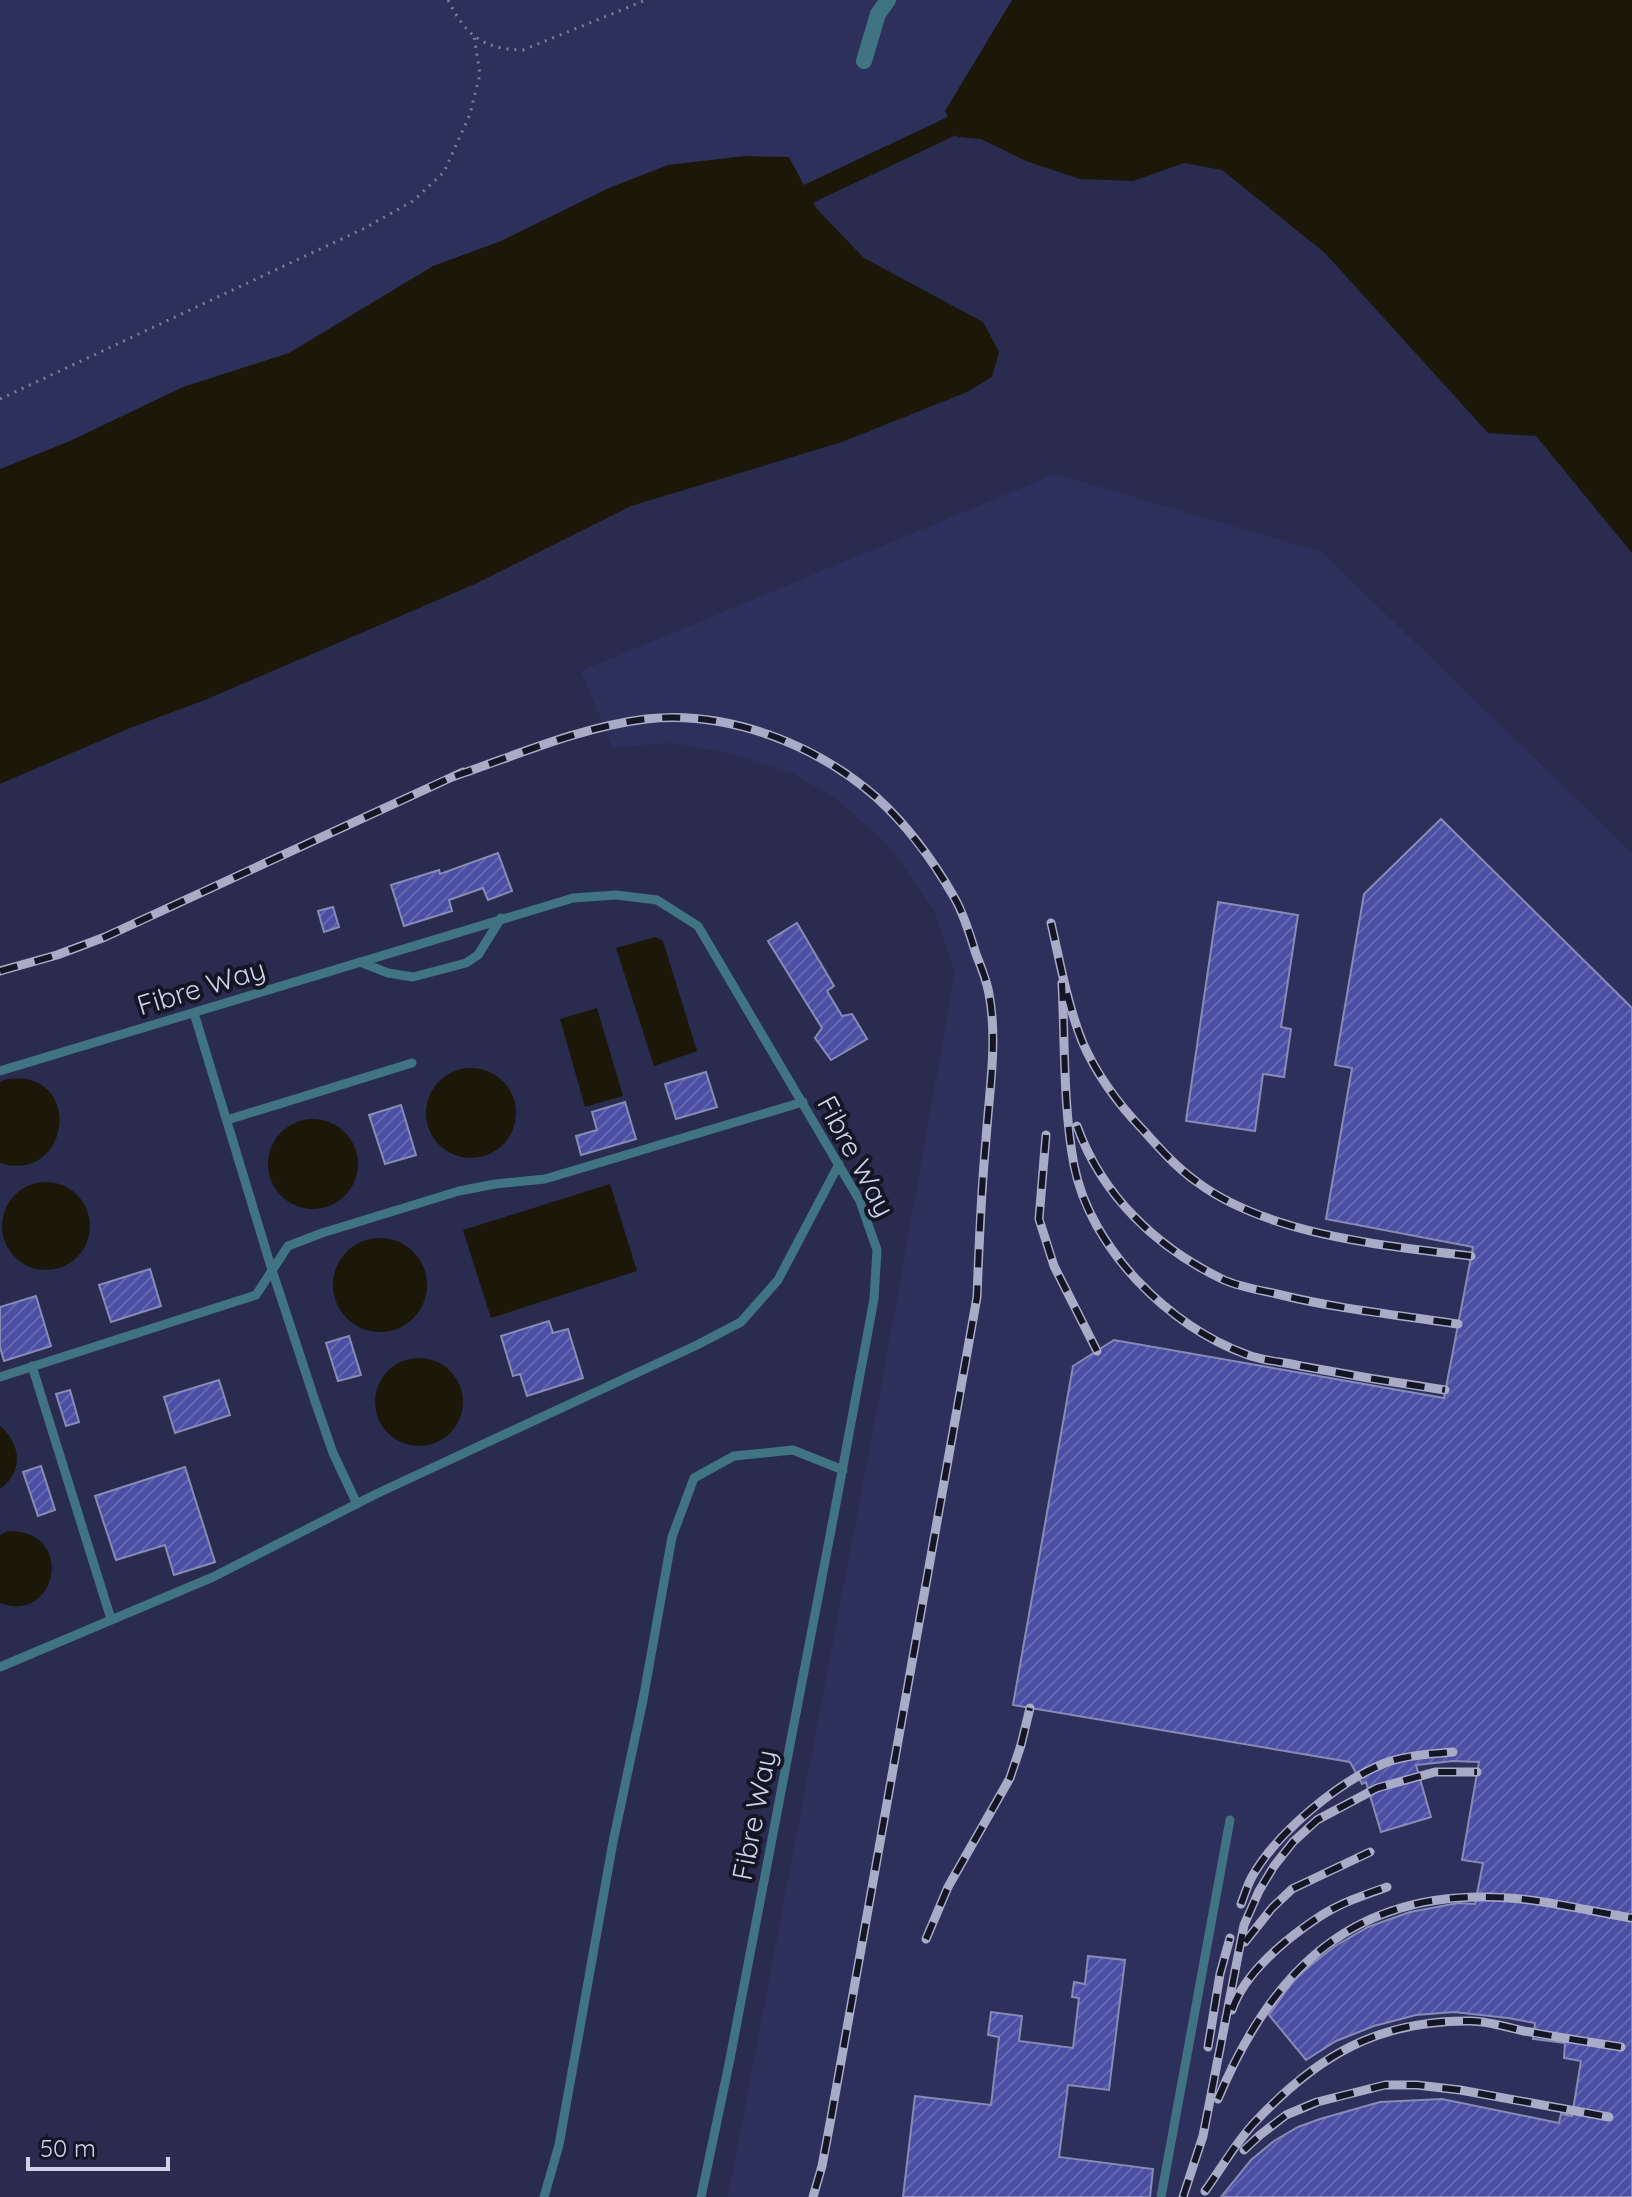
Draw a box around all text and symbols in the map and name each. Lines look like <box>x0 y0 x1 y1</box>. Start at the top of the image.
street label: Fibre Way <box>133 950 269 1023</box>
street label: Fibre Way <box>810 1089 903 1222</box>
street label: Fibre Way <box>724 1747 783 1883</box>
scale bar <box>28 2121 168 2171</box>
text: 50 m <box>40 2133 96 2163</box>

